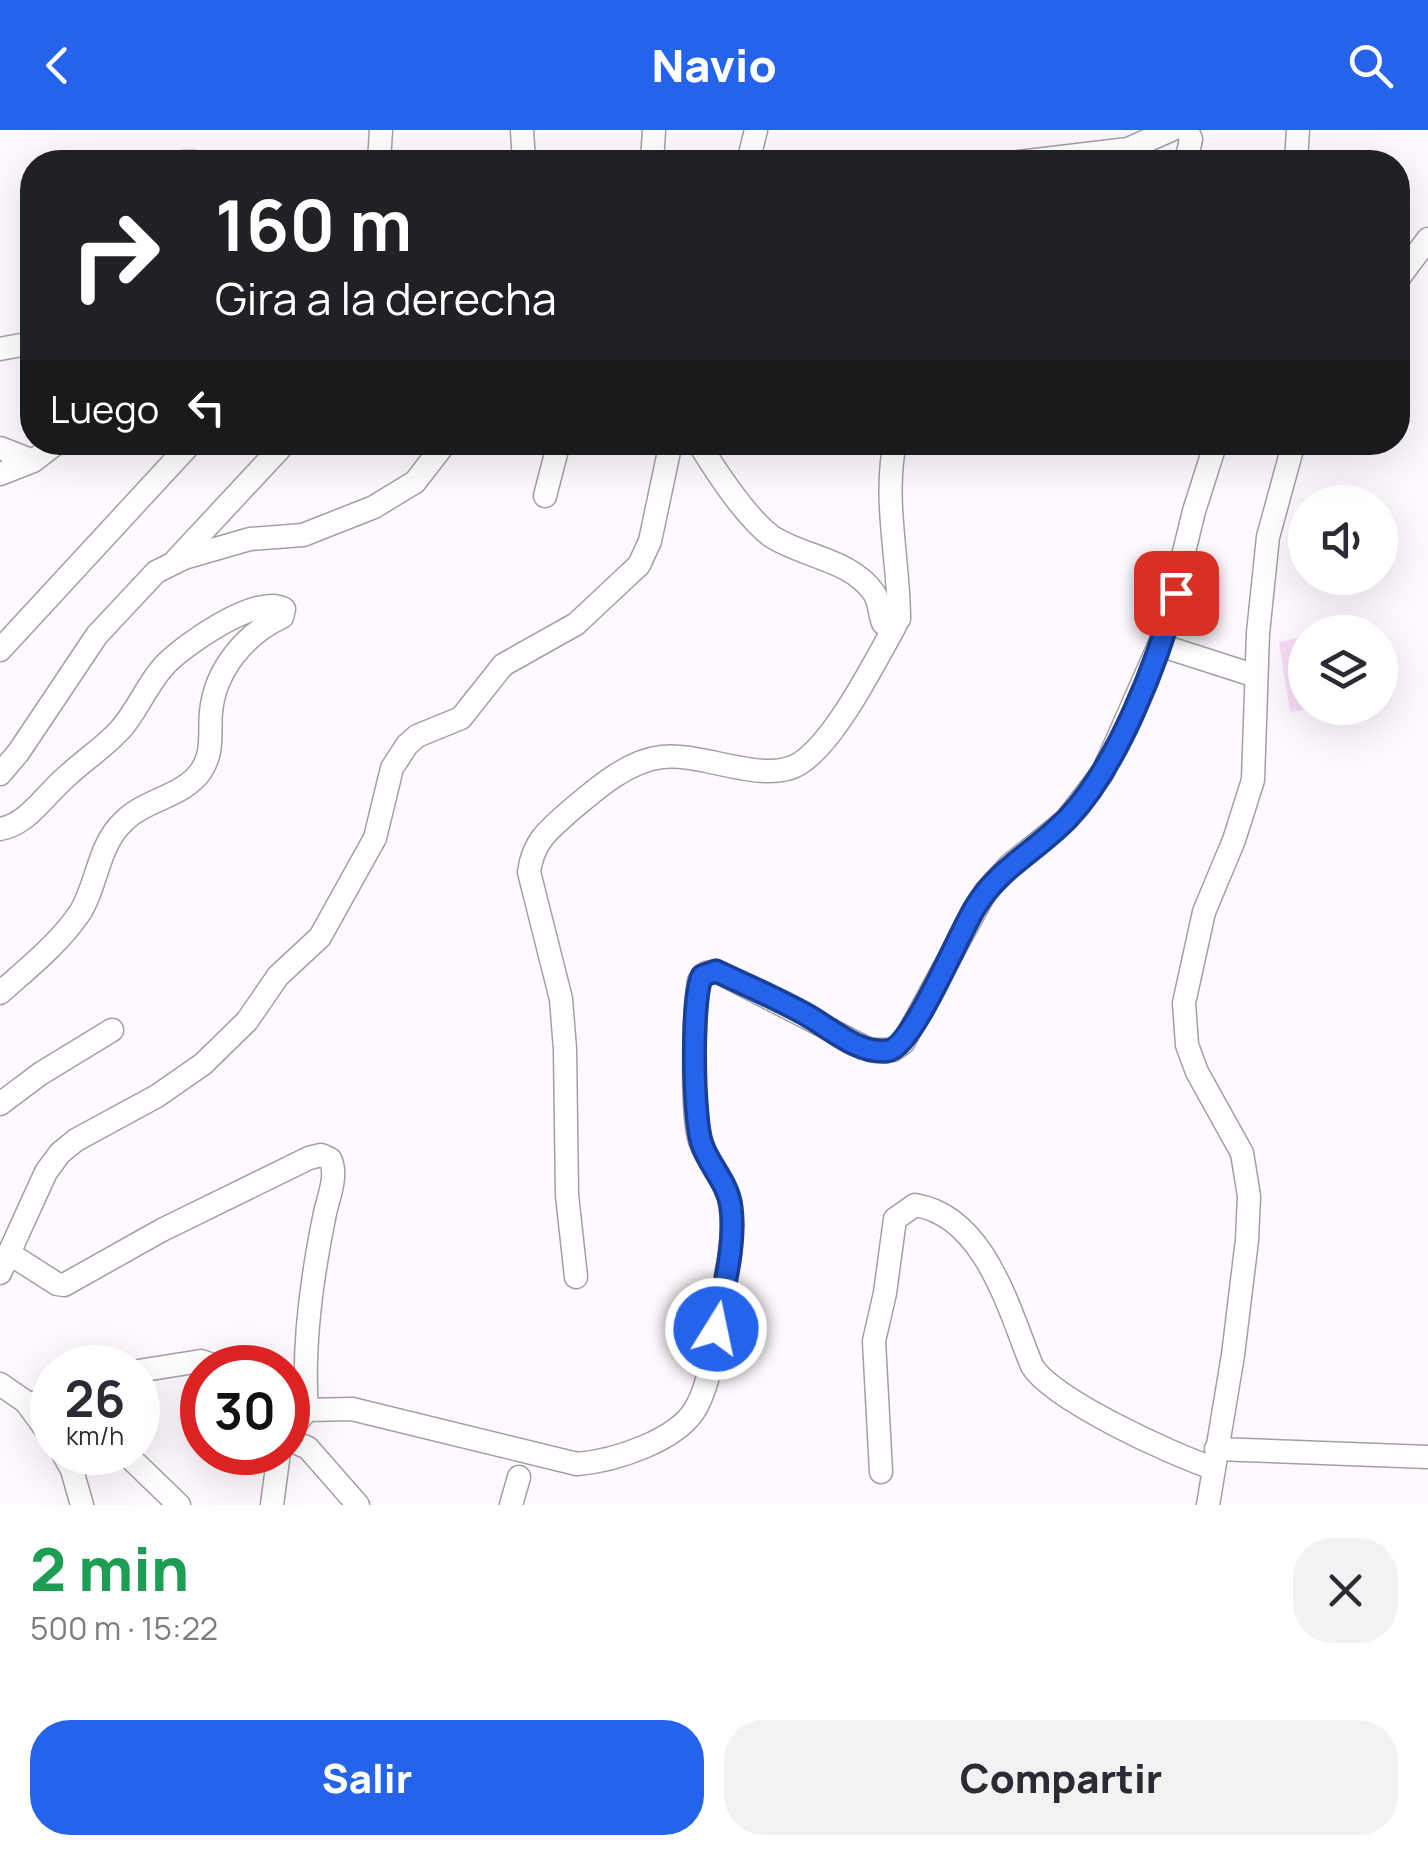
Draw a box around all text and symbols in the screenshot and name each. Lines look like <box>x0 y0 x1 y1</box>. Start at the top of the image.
text: Navio <box>651 34 777 96</box>
icon: back <box>30 38 85 93</box>
icon: search <box>1343 38 1398 93</box>
text: 160 m <box>215 176 412 272</box>
icon: right <box>50 190 180 320</box>
text: Gira a la derecha <box>215 267 557 329</box>
icon: left <box>179 380 234 435</box>
text: Luego <box>50 382 159 434</box>
map controls <box>1288 485 1398 725</box>
button: sound <box>1288 485 1398 595</box>
pin <box>1134 551 1219 636</box>
icon: arrive <box>1149 566 1204 621</box>
button: layers <box>1288 615 1398 725</box>
position arrow <box>664 1277 768 1381</box>
speed limit sign: 30 <box>180 1345 310 1475</box>
text: 26 <box>65 1364 125 1432</box>
text: km/h <box>66 1418 124 1453</box>
text: 2 min <box>30 1527 189 1609</box>
button: close <box>1293 1538 1398 1643</box>
text: 500 m · 15:22 <box>30 1606 218 1650</box>
button: Salir <box>30 1720 704 1835</box>
button: Compartir <box>724 1720 1398 1835</box>

